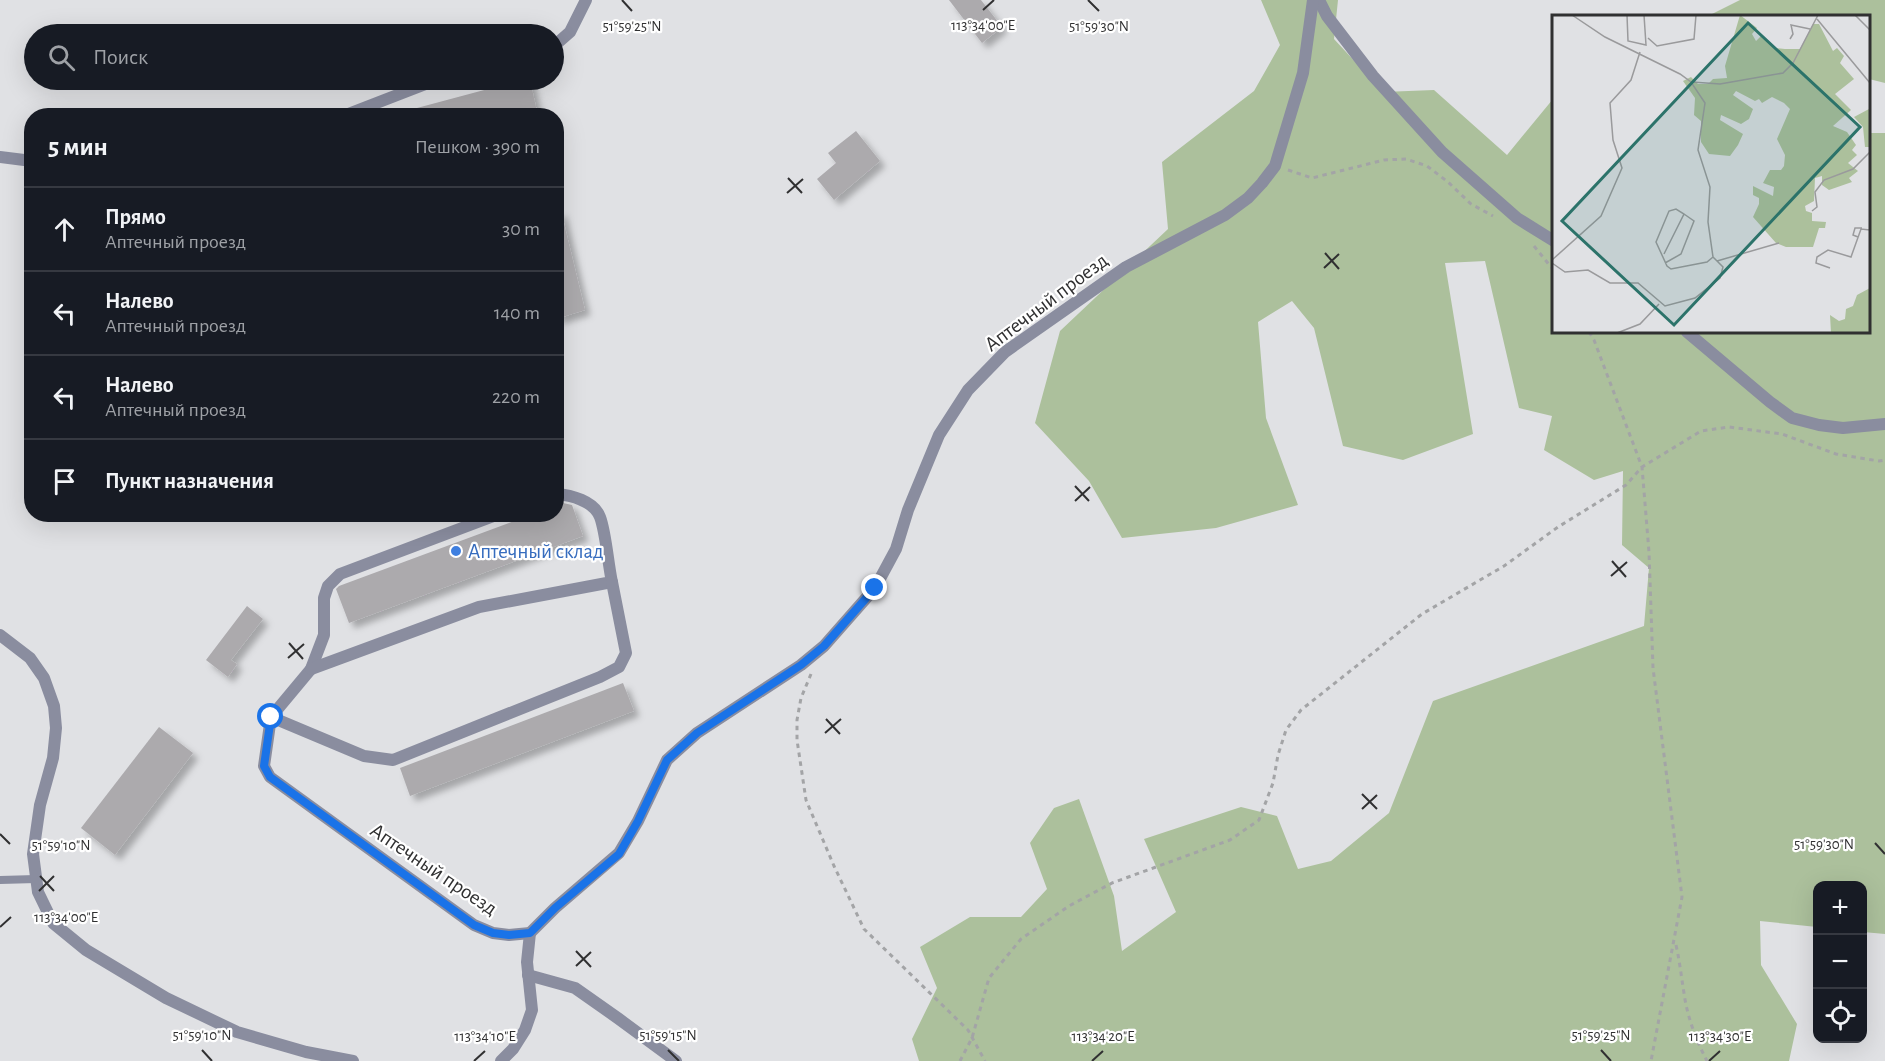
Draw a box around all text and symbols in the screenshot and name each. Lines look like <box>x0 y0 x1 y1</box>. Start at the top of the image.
inset map <box>1552 15 1870 333</box>
text: 113°34'00"E <box>951 18 1015 33</box>
text: 51°59'25"N <box>602 19 662 34</box>
text: 51°59'30"N <box>1069 19 1129 34</box>
search box <box>24 24 564 90</box>
icon: search <box>45 41 78 74</box>
text: Поиск <box>93 46 148 68</box>
text: 5 мин <box>48 134 108 160</box>
text: Пешком · 390 m <box>415 137 540 157</box>
text: Прямо <box>105 206 166 228</box>
icon: ahead <box>48 213 81 246</box>
text: 30 m <box>502 219 540 239</box>
text: Аптечный проезд <box>105 232 246 252</box>
street label: Аптечный проезд <box>981 249 1112 355</box>
text: Налево <box>105 290 174 312</box>
icon: left <box>48 297 81 330</box>
text: 140 m <box>494 303 540 323</box>
text: Аптечный проезд <box>105 316 246 336</box>
text: Налево <box>105 374 174 396</box>
icon: left <box>48 381 81 414</box>
text: 220 m <box>492 387 540 407</box>
text: Аптечный проезд <box>105 400 246 420</box>
icon: arrive <box>48 465 81 498</box>
text: Пункт назначения <box>105 470 274 492</box>
place label: Аптечный склад <box>468 541 604 562</box>
marker: Аптечный склад <box>449 544 463 558</box>
route end <box>861 574 887 600</box>
route start <box>257 703 283 729</box>
street label: Аптечный проезд <box>366 819 501 920</box>
text: 51°59'30"N <box>1794 837 1854 852</box>
text: 51°59'10"N <box>31 838 91 853</box>
map controls <box>1813 881 1867 1043</box>
button: + <box>1813 881 1867 935</box>
text: 113°34'00"E <box>34 910 98 925</box>
button: − <box>1813 935 1867 989</box>
button: locate <box>1813 989 1867 1043</box>
text: 51°59'10"N <box>172 1028 232 1043</box>
text: 51°59'15"N <box>639 1028 697 1043</box>
text: 51°59'25"N <box>1571 1028 1631 1043</box>
text: 113°34'10"E <box>454 1029 516 1044</box>
text: 113°34'20"E <box>1072 1029 1134 1044</box>
text: 113°34'30"E <box>1689 1029 1751 1044</box>

